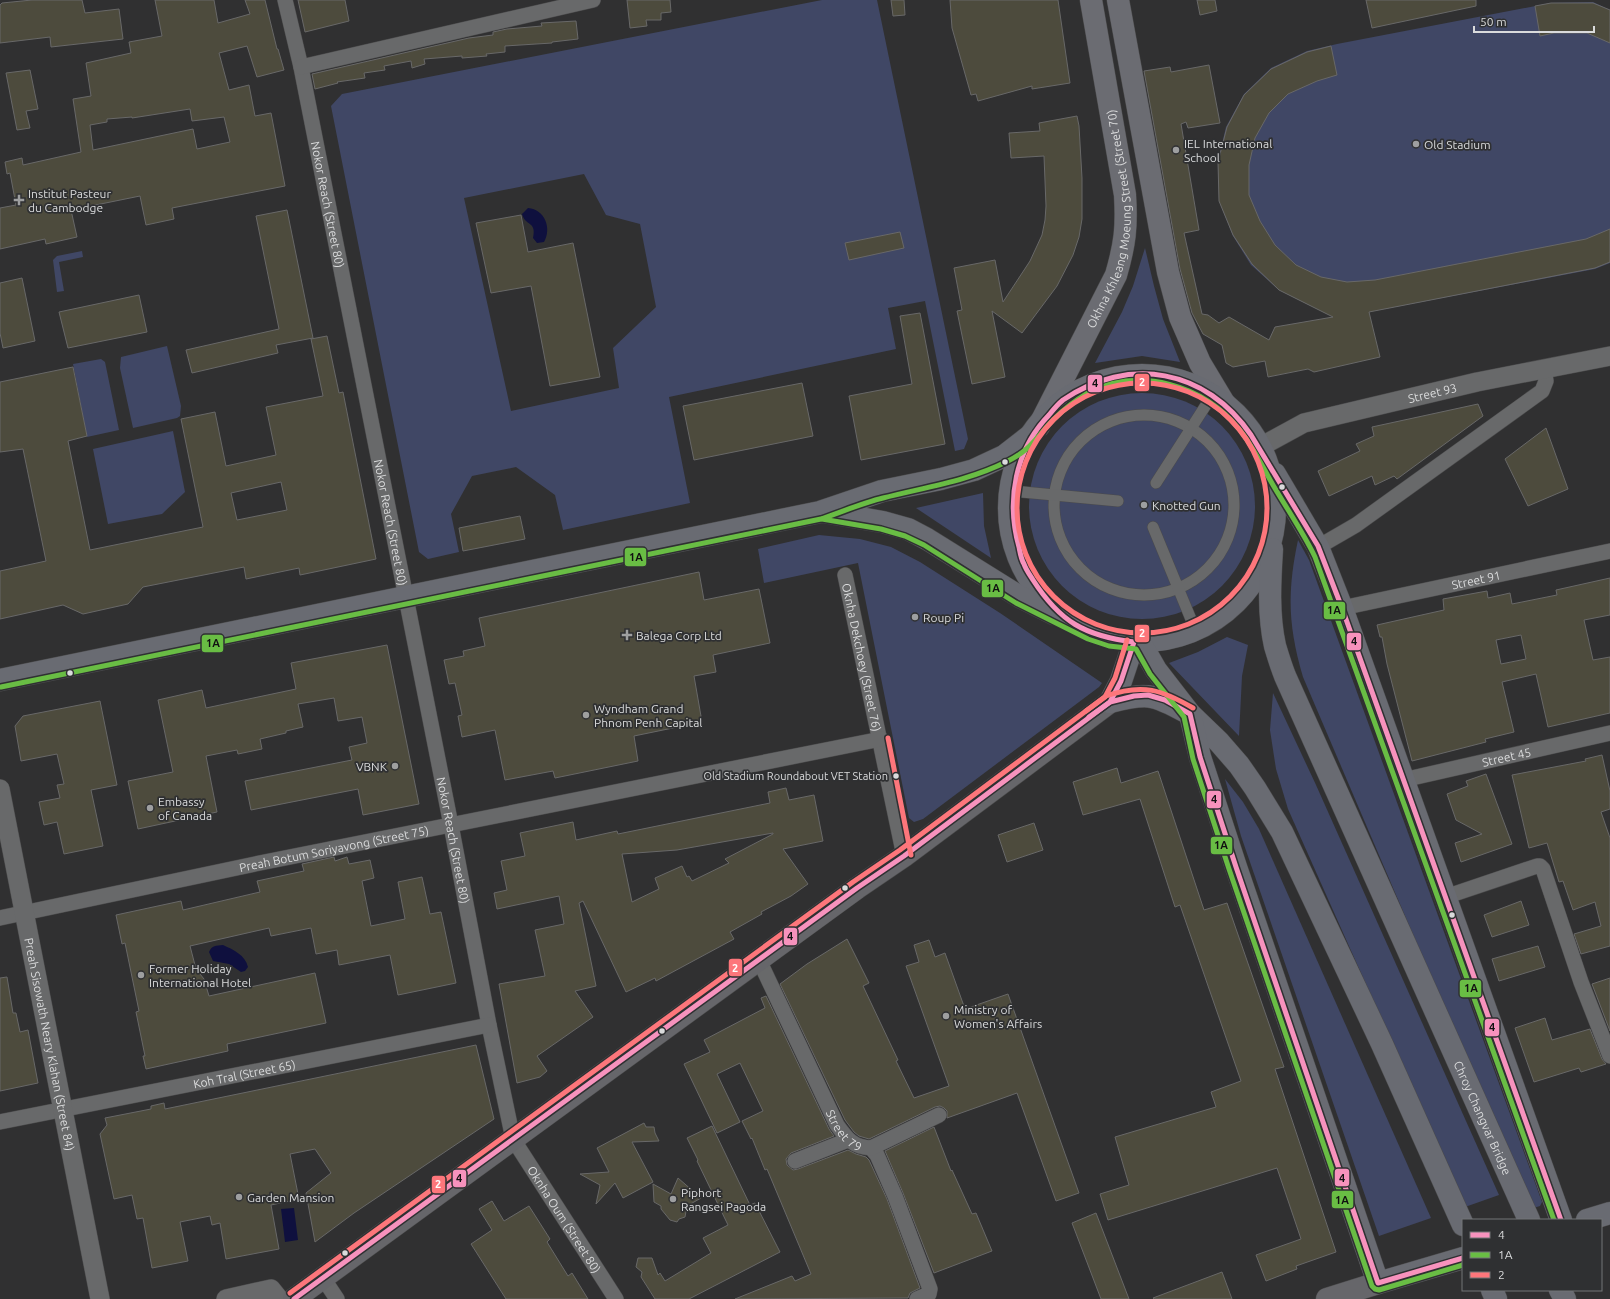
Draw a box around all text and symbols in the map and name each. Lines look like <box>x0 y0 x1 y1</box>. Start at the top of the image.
scale bar <box>1474 8 1594 34</box>
text: 50 m <box>1480 15 1507 28</box>
street label: Okhna Khleang Moeung Street (Street 70) <box>1084 109 1132 330</box>
place label: IEL International School <box>1184 137 1272 164</box>
place label: Old Stadium <box>1424 138 1491 151</box>
marker: Old Stadium <box>1411 139 1421 149</box>
street label: Nokor Reach (Street 80) <box>309 140 347 269</box>
marker: IEL International School <box>1171 145 1181 155</box>
place label: Institut Pasteur du Cambodge <box>28 187 111 214</box>
marker: Institut Pasteur du Cambodge <box>13 194 25 206</box>
line badge: 2 <box>1134 373 1150 392</box>
line badge: 4 <box>1087 374 1103 393</box>
text: 2 <box>1139 376 1145 388</box>
text: 4 <box>1092 377 1098 389</box>
street label: Street 93 <box>1407 381 1458 405</box>
unlabelled marker <box>1000 457 1010 467</box>
street label: Nokor Reach (Street 80) <box>372 458 410 587</box>
unlabelled marker <box>1277 482 1287 492</box>
place label: Knotted Gun <box>1152 499 1221 512</box>
marker: Knotted Gun <box>1139 500 1149 510</box>
line badge: 1A <box>624 547 647 567</box>
text: 1A <box>629 551 643 563</box>
street label: Street 91 <box>1450 568 1502 591</box>
line badge: 1A <box>981 579 1004 598</box>
street label: Oknha Dekchoey (Street 76) <box>840 582 884 733</box>
text: 1A <box>986 582 1000 594</box>
line badge: 1A <box>1323 601 1346 620</box>
text: 1A <box>1327 604 1341 616</box>
place label: Roup Pi <box>923 611 964 624</box>
marker: Roup Pi <box>910 612 920 622</box>
line badge: 2 <box>1134 624 1150 643</box>
text: 2 <box>1139 627 1145 639</box>
marker: Balega Corp Ltd <box>621 629 633 641</box>
place label: Balega Corp Ltd <box>636 629 722 642</box>
line badge: 4 <box>1346 632 1362 651</box>
line badge: 1A <box>201 634 224 653</box>
text: 4 <box>1351 635 1357 647</box>
text: 1A <box>206 637 220 649</box>
unlabelled marker <box>65 668 75 678</box>
place label: Wyndham Grand Phnom Penh Capital <box>594 702 703 729</box>
marker: Wyndham Grand Phnom Penh Capital <box>581 710 591 720</box>
street label: Street 45 <box>1481 745 1532 768</box>
place label: VBNK <box>356 760 388 773</box>
marker: VBNK <box>390 761 400 771</box>
place label: Old Stadium Roundabout VET Station <box>703 770 888 782</box>
marker: Old Stadium Roundabout VET Station <box>891 771 901 781</box>
street label: Nokor Reach (Street 80) <box>435 776 472 905</box>
line badge: 4 <box>1206 790 1222 809</box>
text: 4 <box>1211 793 1217 805</box>
place label: Embassy of Canada <box>158 795 212 822</box>
marker: Embassy of Canada <box>145 803 155 813</box>
street label: Preah Botum Soriyavong (Street 75) <box>238 823 430 874</box>
line badge: 1A <box>1210 836 1233 855</box>
text: 1A <box>1214 839 1228 851</box>
unlabelled marker <box>840 883 850 893</box>
unlabelled marker <box>1447 910 1457 920</box>
line badge: 4 <box>783 927 798 946</box>
text: 4 <box>787 930 793 942</box>
street label: Preah Sisowath Neary Klahan (Street 84) <box>23 937 77 1152</box>
line badge: 2 <box>728 958 743 977</box>
place label: Former Holiday International Hotel <box>149 962 251 989</box>
text: 2 <box>732 962 738 974</box>
marker: Former Holiday International Hotel <box>136 970 146 980</box>
line badge: 1A <box>1459 979 1482 998</box>
text: 1A <box>1464 982 1478 994</box>
place label: Ministry of Women's Affairs <box>954 1003 1042 1030</box>
marker: Ministry of Women's Affairs <box>941 1011 951 1021</box>
line badge: 4 <box>1484 1018 1500 1037</box>
text: 4 <box>1489 1021 1495 1033</box>
unlabelled marker <box>657 1026 667 1036</box>
street label: Koh Tral (Street 65) <box>192 1057 297 1090</box>
street label: Chroy Changvar Bridge <box>1452 1059 1514 1177</box>
street label: Street 79 <box>824 1107 864 1153</box>
street label: Oknha Oum (Street 80) <box>525 1163 604 1276</box>
line badge: 4 <box>1334 1168 1350 1187</box>
line badge: 4 <box>452 1169 467 1188</box>
text: 4 <box>456 1172 462 1184</box>
text: 4 <box>1339 1172 1345 1184</box>
line badge: 2 <box>431 1175 446 1194</box>
text: 2 <box>435 1178 441 1190</box>
place label: Piphort Rangsei Pagoda <box>681 1186 766 1213</box>
line badge: 1A <box>1331 1190 1354 1209</box>
place label: Garden Mansion <box>247 1191 334 1204</box>
marker: Garden Mansion <box>234 1192 244 1202</box>
marker: Piphort Rangsei Pagoda <box>668 1194 678 1204</box>
text: 1A <box>1335 1194 1349 1206</box>
legend <box>1462 1219 1602 1291</box>
text: 4 <box>1498 1228 1505 1241</box>
unlabelled marker <box>340 1248 350 1258</box>
text: 1A <box>1498 1248 1513 1261</box>
text: 2 <box>1498 1268 1505 1281</box>

